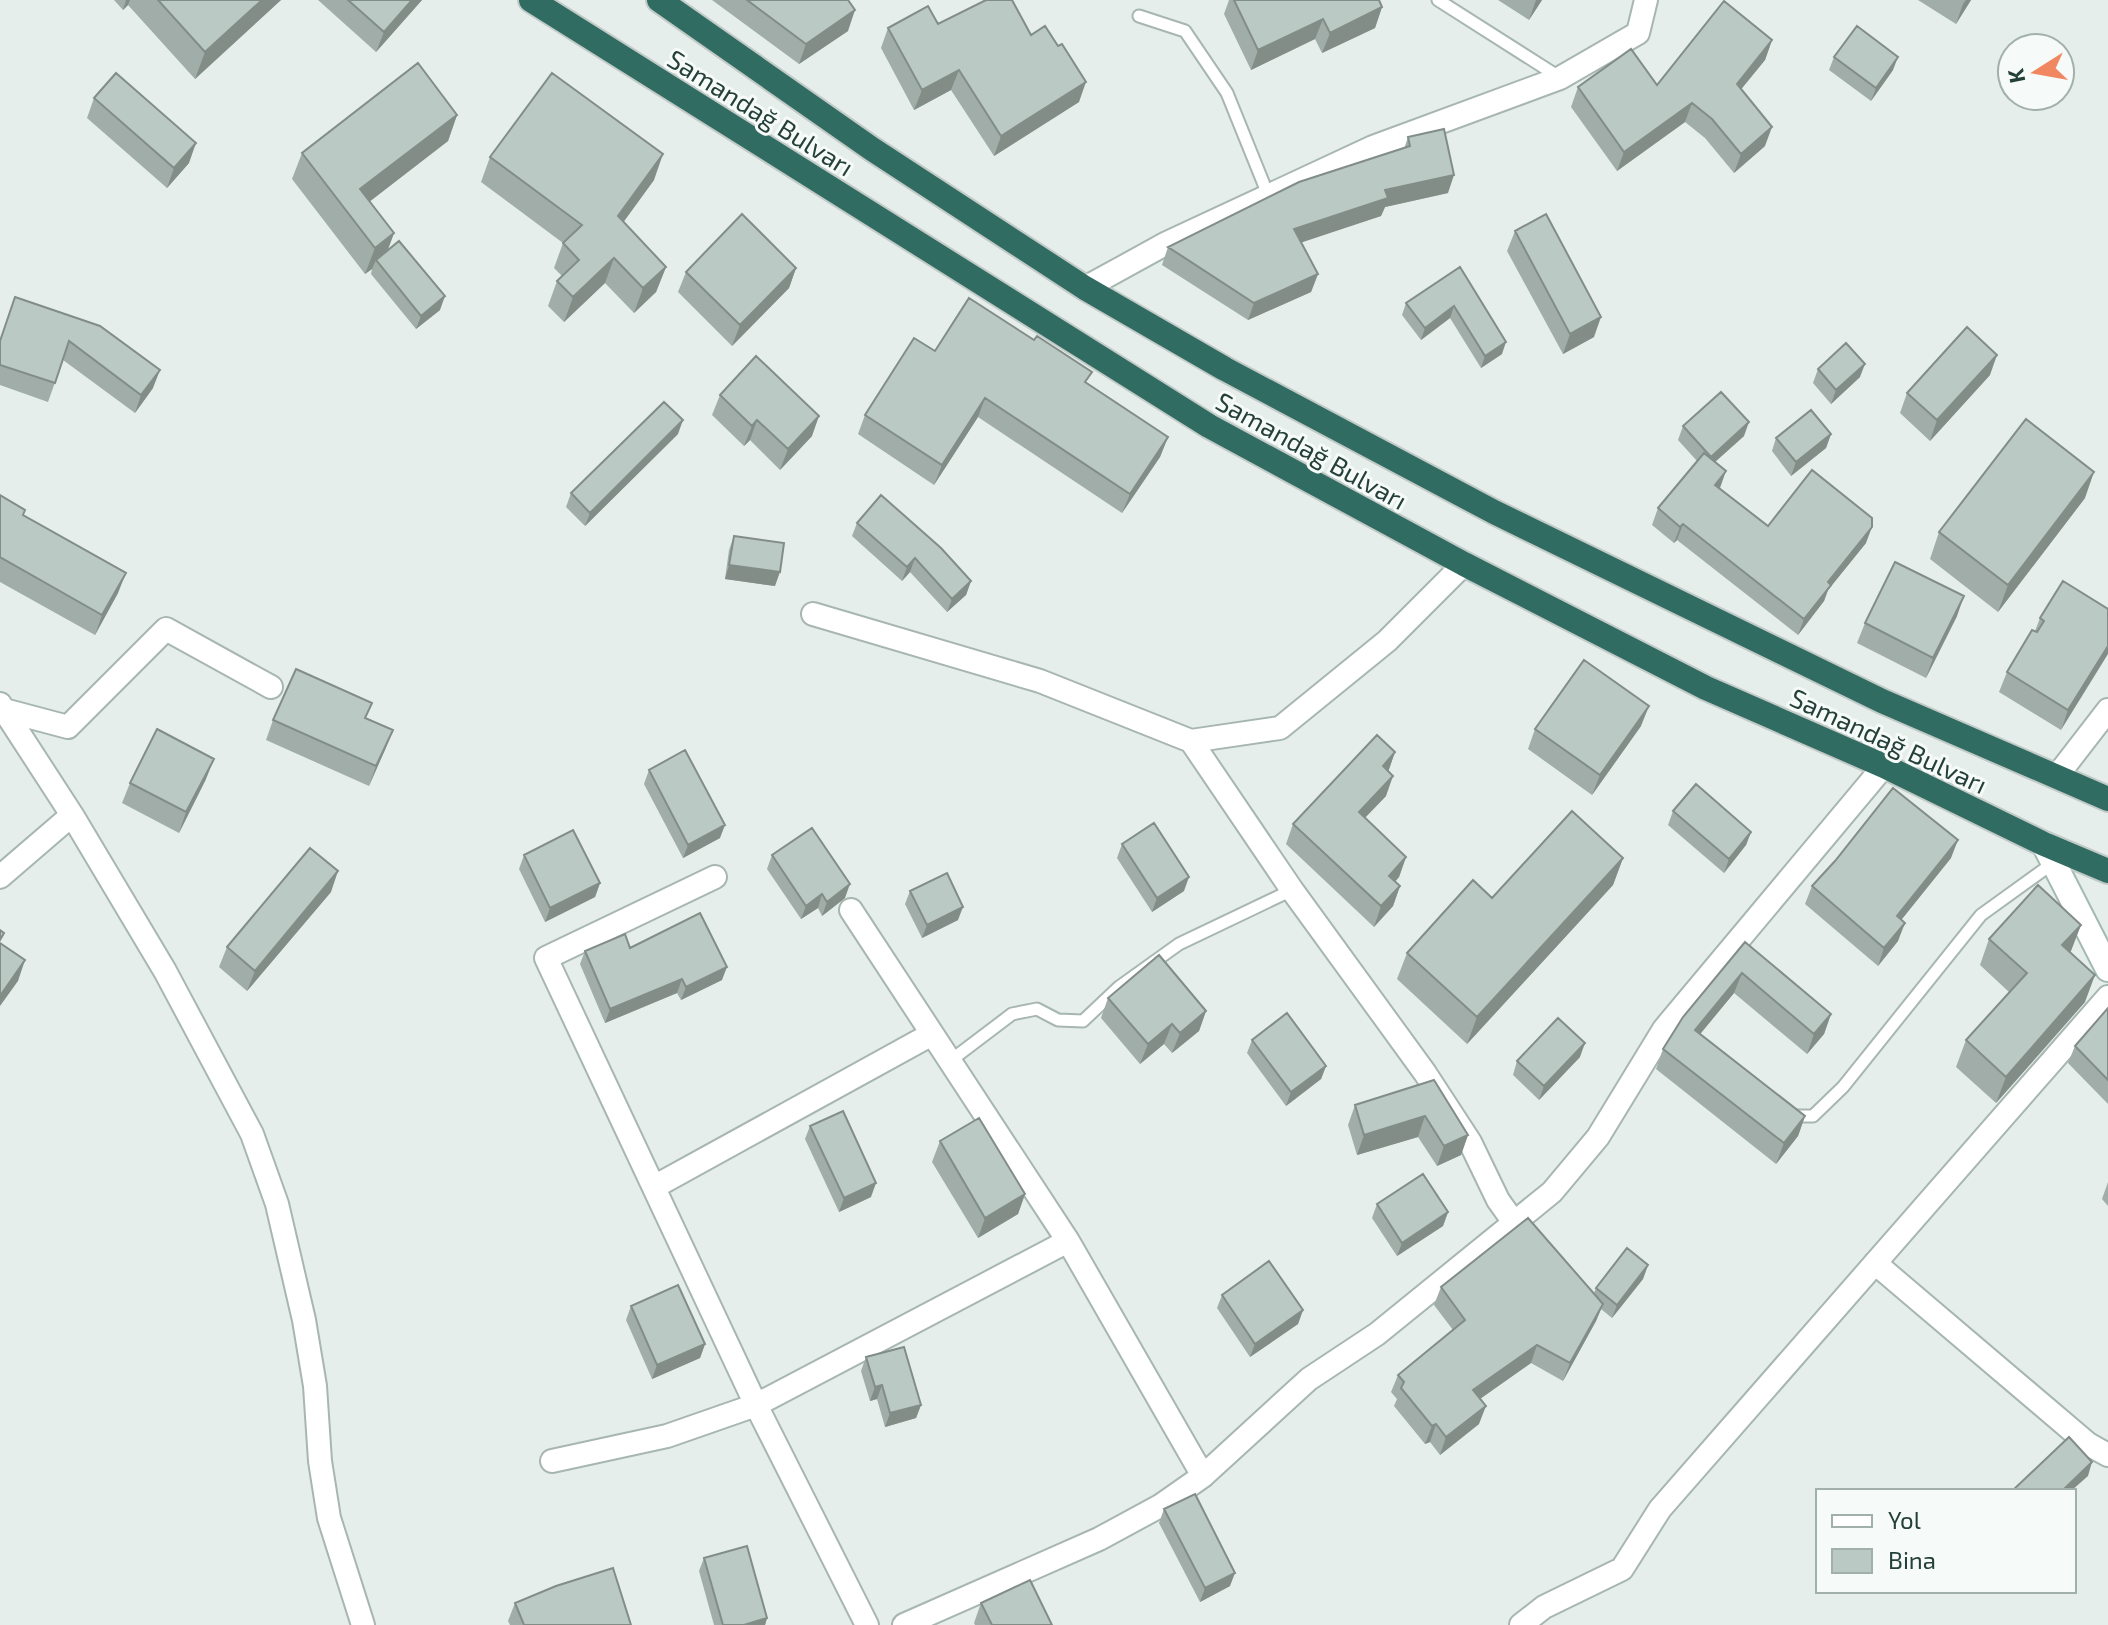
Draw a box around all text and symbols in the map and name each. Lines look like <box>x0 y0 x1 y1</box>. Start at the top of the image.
north arrow <box>1996 32 2076 112</box>
street label: Samandağ Bulvarı <box>662 42 860 182</box>
text: K <box>2001 67 2029 85</box>
street label: Samandağ Bulvarı <box>1211 385 1413 515</box>
street label: Samandağ Bulvarı <box>1786 681 1992 799</box>
legend <box>1816 1489 2076 1593</box>
text: Yol <box>1888 1505 1921 1534</box>
text: Bina <box>1888 1545 1936 1574</box>

